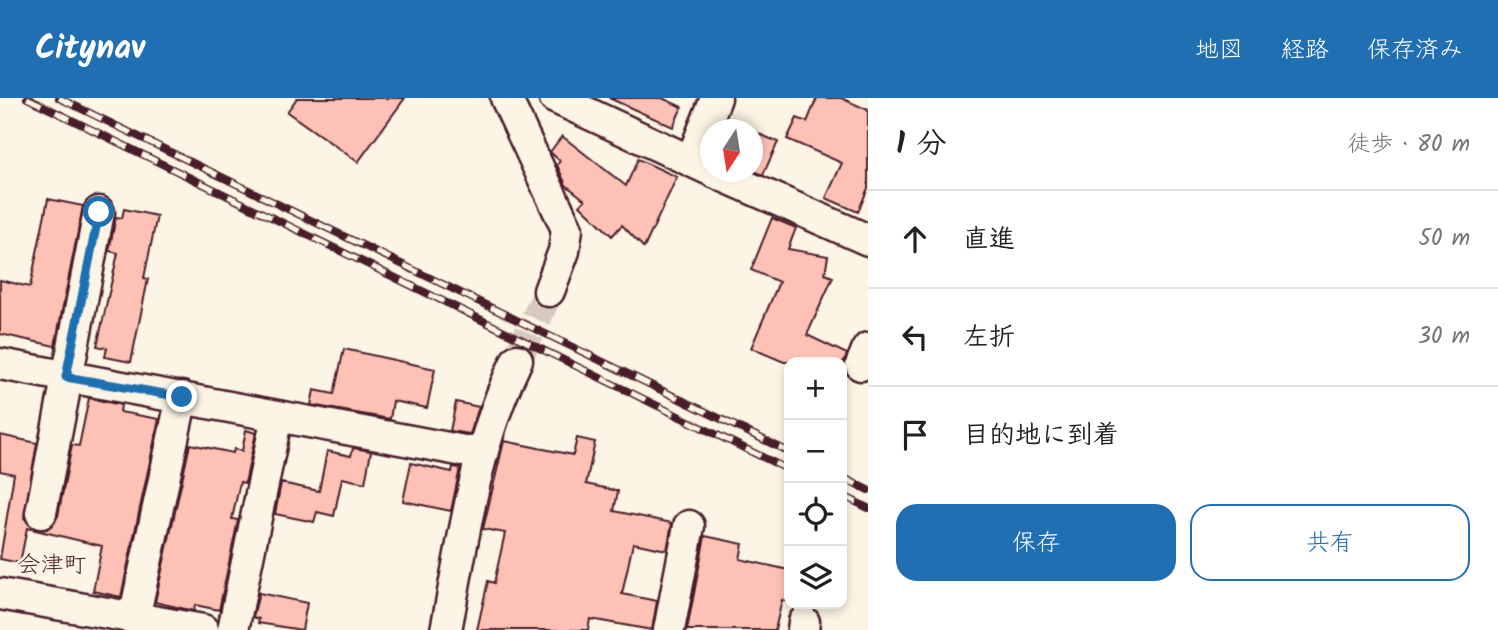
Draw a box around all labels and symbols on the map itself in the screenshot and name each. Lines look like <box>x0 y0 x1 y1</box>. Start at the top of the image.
north arrow <box>700 119 763 182</box>
route start <box>83 196 114 227</box>
route end <box>166 381 197 412</box>
district label: 会津町 <box>18 548 87 584</box>

